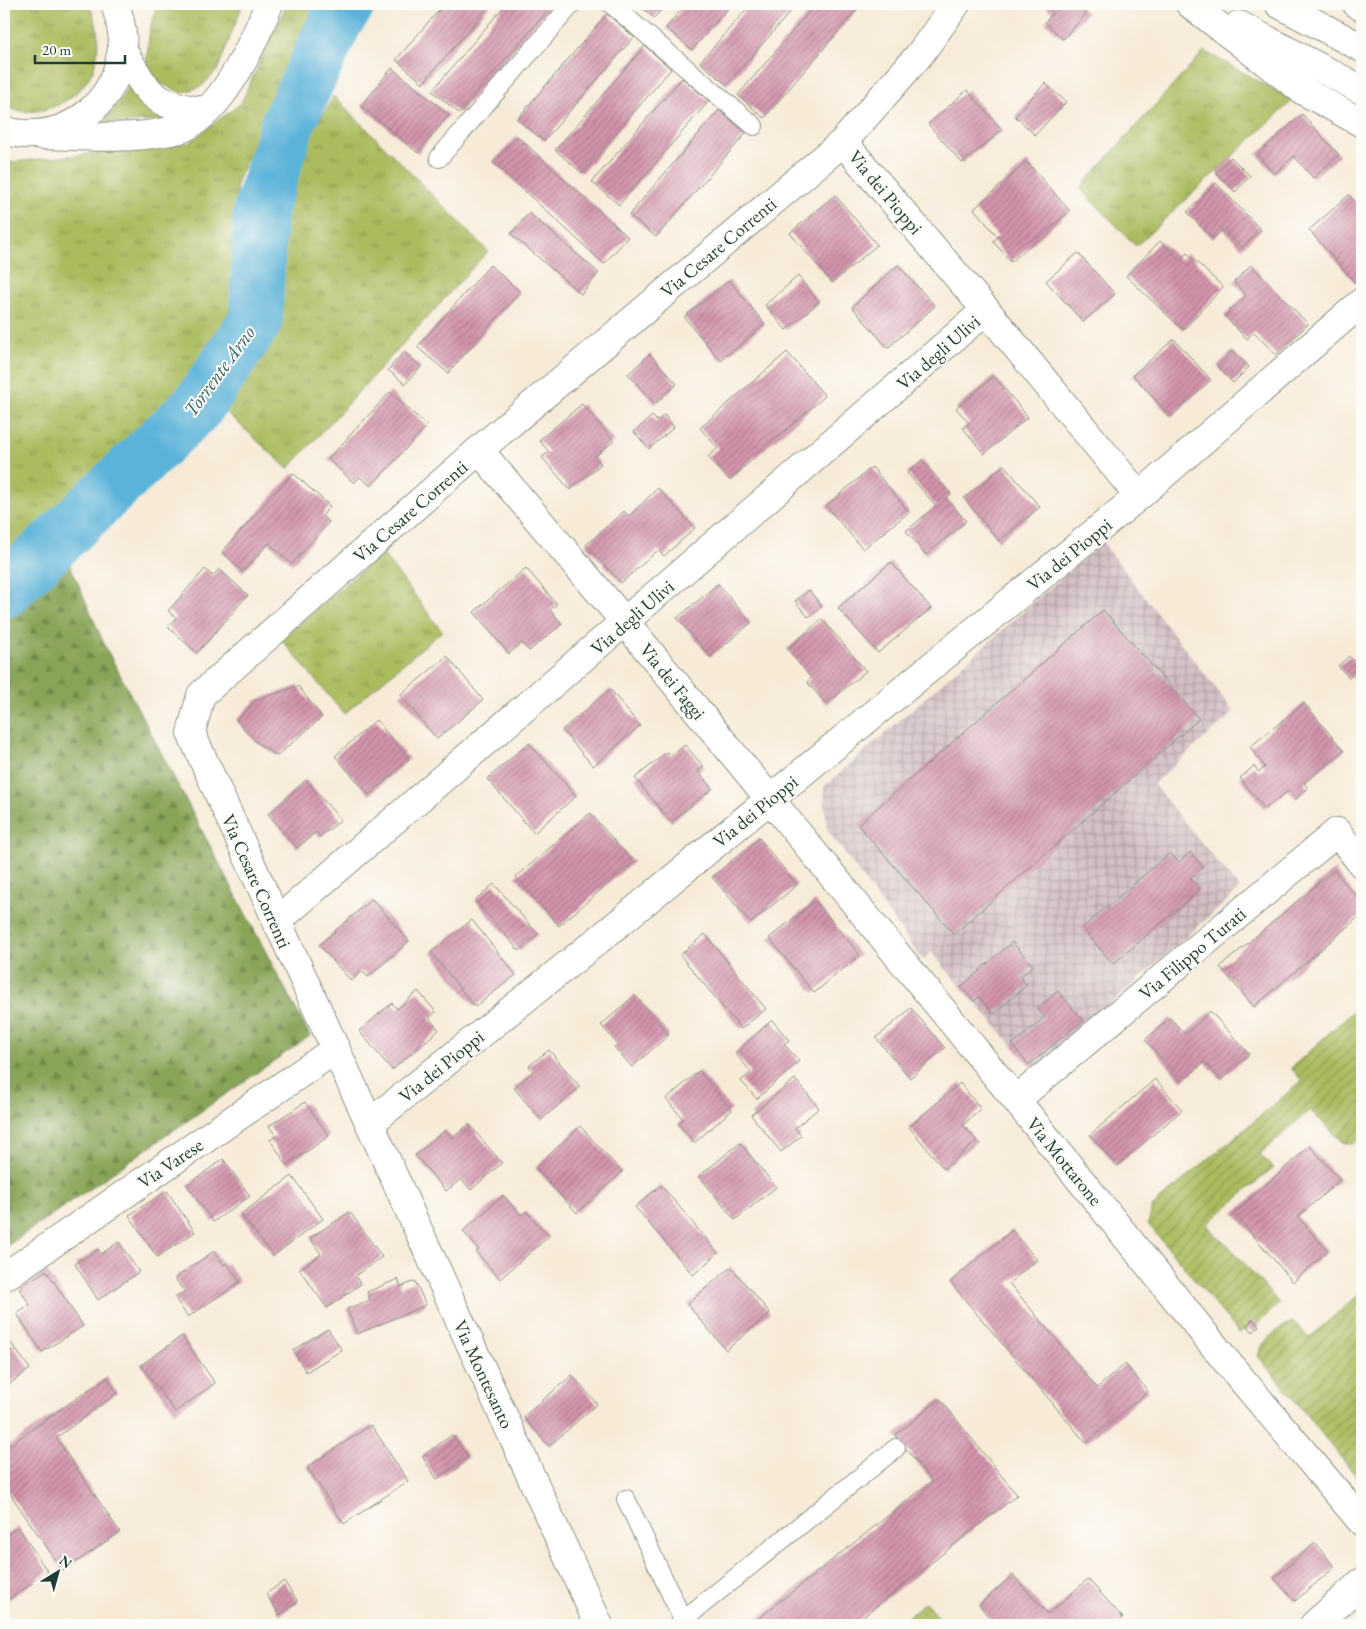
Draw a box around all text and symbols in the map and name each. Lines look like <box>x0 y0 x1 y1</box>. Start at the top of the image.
scale bar <box>35 32 125 64</box>
text: 20 m <box>42 40 71 59</box>
street label: Via dei Pioppi <box>843 145 928 240</box>
street label: Via Cesare Correnti <box>655 191 782 303</box>
street label: Via degli Ulivi <box>891 309 986 396</box>
water label: Torrente Arno <box>177 320 261 422</box>
street label: Via Cesare Correnti <box>348 454 473 568</box>
street label: Via dei Pioppi <box>1021 512 1117 596</box>
street label: Via degli Ulivi <box>585 574 680 661</box>
street label: Via dei Faggi <box>634 638 711 725</box>
street label: Via dei Pioppi <box>707 769 803 853</box>
street label: Via Cesare Correnti <box>216 810 297 952</box>
street label: Via Filippo Turati <box>1134 901 1251 1005</box>
street label: Via dei Pioppi <box>393 1024 489 1108</box>
street label: Via Mottarone <box>1021 1112 1108 1211</box>
street label: Via Varese <box>133 1132 208 1195</box>
street label: Via Montesanto <box>447 1316 520 1433</box>
north arrow <box>32 1546 82 1596</box>
text: N <box>56 1551 76 1573</box>

